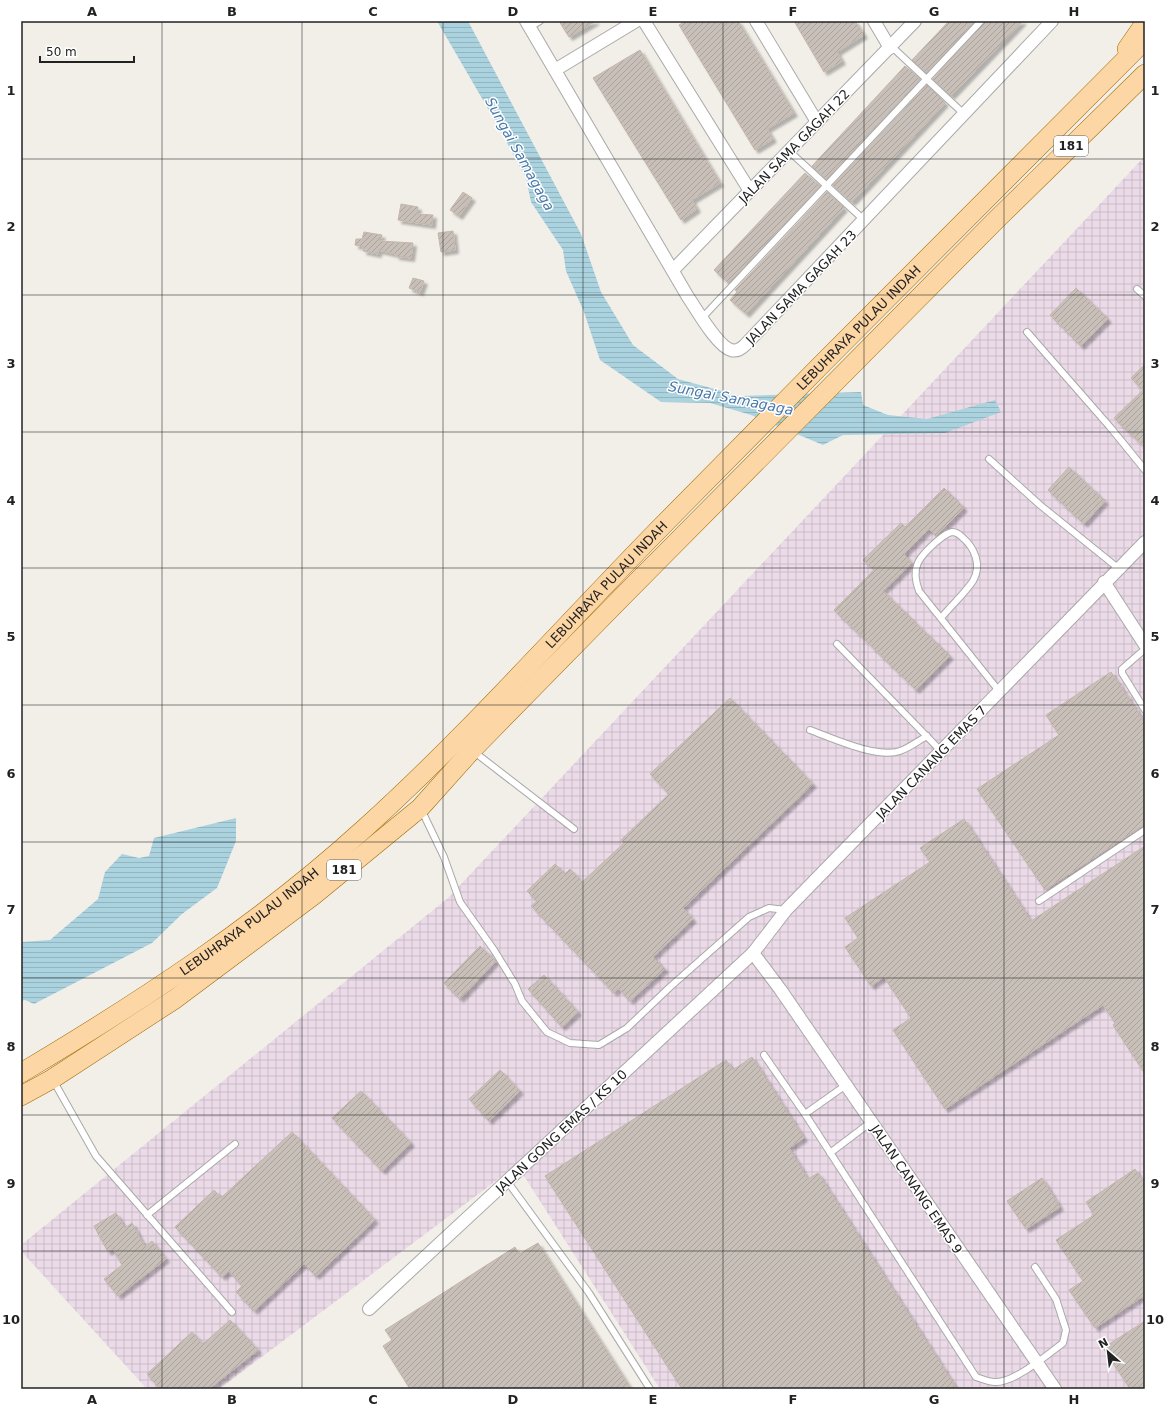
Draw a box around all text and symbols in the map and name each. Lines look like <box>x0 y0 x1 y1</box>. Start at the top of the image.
text: A <box>87 4 97 19</box>
text: B <box>227 4 237 19</box>
text: C <box>368 4 378 19</box>
text: D <box>508 4 519 19</box>
text: E <box>649 4 657 19</box>
text: F <box>789 4 797 19</box>
text: G <box>929 4 939 19</box>
text: H <box>1069 4 1079 19</box>
scale bar <box>40 38 134 64</box>
text: 50 m <box>46 45 77 59</box>
text: 1 <box>6 83 16 98</box>
text: 1 <box>1150 83 1160 98</box>
street label: JALAN SAMA GAGAH 22 <box>735 86 853 207</box>
water label: Sungai Samagaga <box>482 95 558 213</box>
road number: 181 <box>1054 136 1088 156</box>
text: 2 <box>6 219 16 234</box>
text: 2 <box>1150 219 1160 234</box>
street label: JALAN SAMA GAGAH 23 <box>742 227 860 348</box>
street label: LEBUHRAYA PULAU INDAH <box>794 262 924 393</box>
text: 3 <box>6 356 16 371</box>
text: 3 <box>1150 356 1160 371</box>
water label: Sungai Samagaga <box>667 378 795 418</box>
text: 4 <box>6 493 16 508</box>
text: 4 <box>1150 493 1160 508</box>
street label: LEBUHRAYA PULAU INDAH <box>543 518 671 651</box>
text: 5 <box>6 629 16 644</box>
text: 5 <box>1150 629 1160 644</box>
street label: JALAN CANANG EMAS 7 <box>872 702 990 823</box>
text: 6 <box>6 766 16 781</box>
text: 6 <box>1150 766 1160 781</box>
road number: 181 <box>327 860 361 880</box>
street label: LEBUHRAYA PULAU INDAH <box>177 865 322 978</box>
text: 7 <box>6 902 16 917</box>
text: 7 <box>1150 902 1160 917</box>
text: 8 <box>6 1039 16 1054</box>
text: 8 <box>1150 1039 1160 1054</box>
street label: JALAN GONG EMAS / KS 10 <box>492 1067 630 1197</box>
street label: JALAN CANANG EMAS 9 <box>867 1121 965 1257</box>
text: 9 <box>6 1176 16 1191</box>
text: 9 <box>1150 1176 1160 1191</box>
text: 10 <box>2 1312 20 1327</box>
text: 10 <box>1146 1312 1164 1327</box>
north arrow <box>1088 1332 1128 1372</box>
text: N <box>1096 1336 1111 1352</box>
text: A <box>87 1392 97 1407</box>
text: B <box>227 1392 237 1407</box>
text: C <box>368 1392 378 1407</box>
text: D <box>508 1392 519 1407</box>
text: E <box>649 1392 657 1407</box>
text: F <box>789 1392 797 1407</box>
text: G <box>929 1392 939 1407</box>
text: H <box>1069 1392 1079 1407</box>

